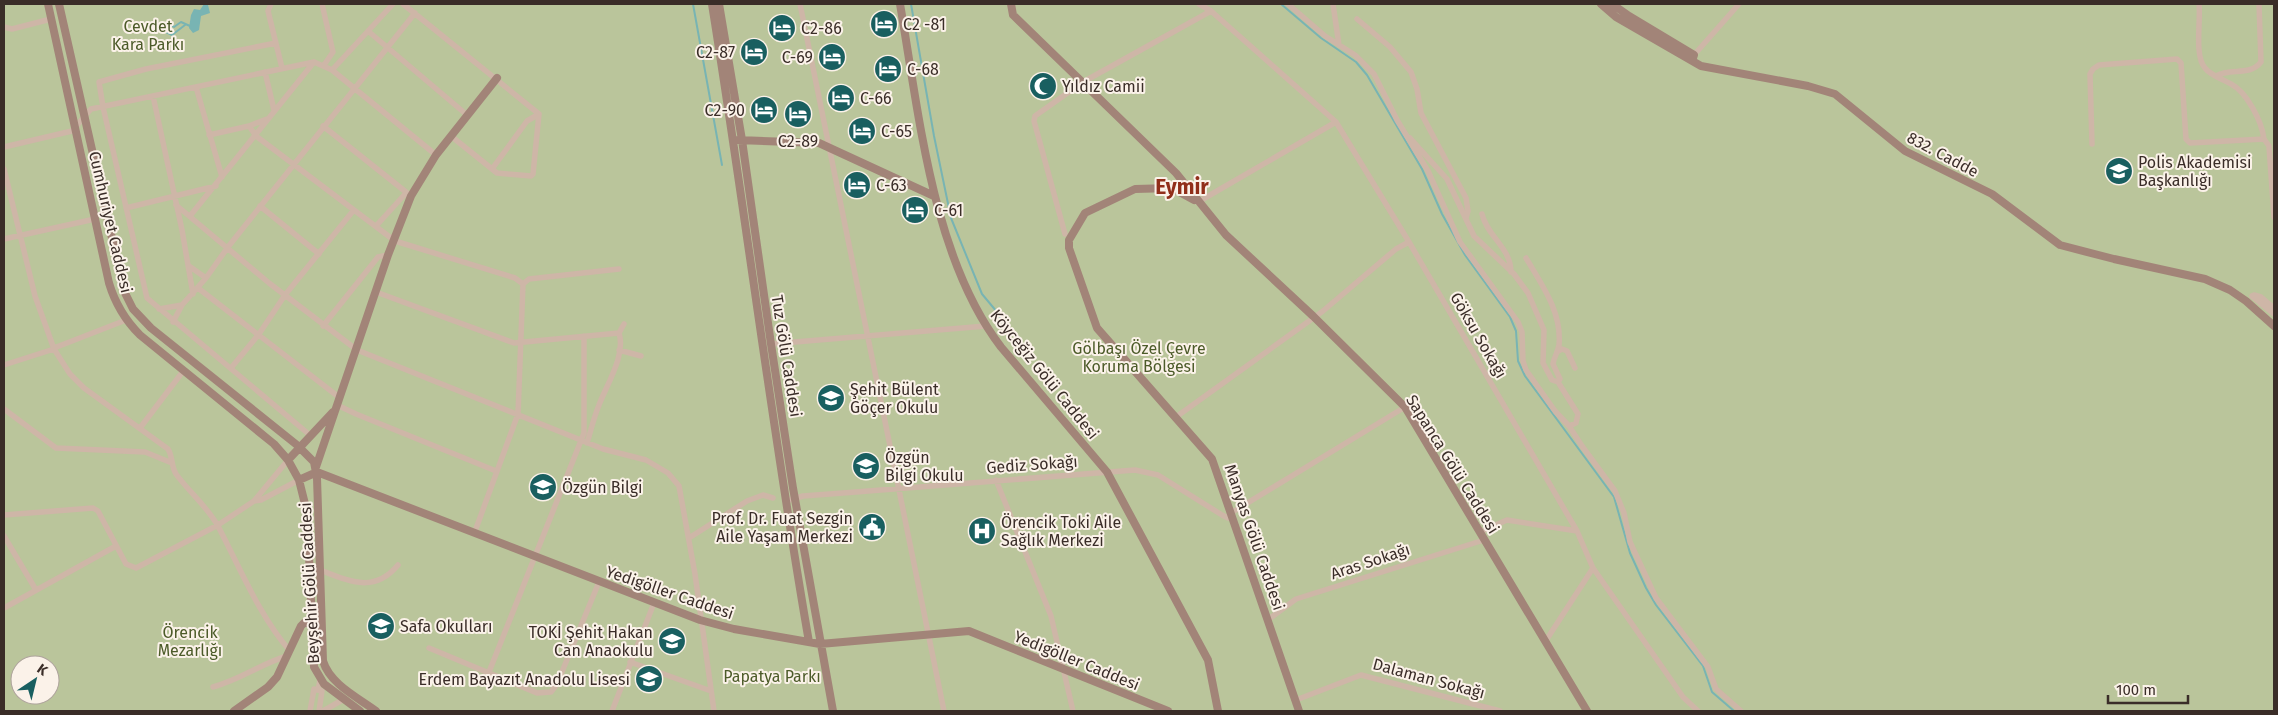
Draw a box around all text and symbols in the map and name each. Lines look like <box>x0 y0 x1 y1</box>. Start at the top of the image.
hotel icon: C2 -81 <box>869 9 899 39</box>
hotel icon: C2-86 <box>767 13 797 43</box>
place label: C2 -81 <box>903 15 946 34</box>
park label: Cevdet Kara Parkı <box>112 17 184 54</box>
place label: C2-86 <box>801 19 842 38</box>
hotel icon: C2-87 <box>739 37 769 67</box>
hotel icon: C-69 <box>817 42 847 72</box>
place label: C2-87 <box>696 43 735 62</box>
place label: C-69 <box>782 48 813 67</box>
hotel icon: C-68 <box>873 54 903 84</box>
place label: C-68 <box>907 60 939 79</box>
mosque icon: Yıldız Camii <box>1028 71 1058 101</box>
place label: Yıldız Camii <box>1062 77 1145 96</box>
hotel icon: C-66 <box>826 83 856 113</box>
place label: C-66 <box>860 89 892 108</box>
hotel icon: C2-90 <box>749 95 779 125</box>
hotel icon: C2-89 <box>783 99 813 129</box>
place label: C2-90 <box>705 101 745 120</box>
hotel icon: C-65 <box>847 116 877 146</box>
place label: C-65 <box>881 122 912 141</box>
street label: 832. Cadde <box>1904 128 1982 181</box>
place label: C2-89 <box>778 132 818 151</box>
street label: Cumhuriyet Caddesi <box>85 149 136 295</box>
place label: Polis Akademisi Başkanlığı <box>2138 153 2251 191</box>
school or university icon: Polis Akademisi Başkanlığı <box>2104 156 2134 186</box>
hotel icon: C-63 <box>842 170 872 200</box>
district label: Eymir <box>1155 174 1209 200</box>
place label: C-63 <box>876 176 907 195</box>
hotel icon: C-61 <box>900 195 930 225</box>
place label: C-61 <box>934 201 963 220</box>
street label: Göksu Sokağı <box>1446 289 1511 382</box>
street label: Tuz Gölü Caddesi <box>767 294 806 418</box>
street label: Köyceğiz Gölü Caddesi <box>986 306 1103 443</box>
park label: Gölbaşı Özel Çevre Koruma Bölgesi <box>1072 339 1206 376</box>
place label: Şehit Bülent Göçer Okulu <box>850 380 939 418</box>
school or university icon: Şehit Bülent Göçer Okulu <box>816 383 846 413</box>
street label: Sapanca Gölü Caddesi <box>1402 391 1503 537</box>
place label: Özgün Bilgi Okulu <box>885 448 963 485</box>
school or university icon: Özgün Bilgi Okulu <box>851 451 881 481</box>
street label: Gediz Sokağı <box>986 452 1078 477</box>
street label: Manyas Gölü Caddesi <box>1221 462 1288 613</box>
school or university icon: Özgün Bilgi <box>528 472 558 502</box>
place label: Özgün Bilgi <box>562 478 643 497</box>
street label: Beyşehir Gölü Caddesi <box>296 502 324 664</box>
place label: Prof. Dr. Fuat Sezgin Aile Yaşam Merkezi <box>711 509 853 547</box>
public building icon: Prof. Dr. Fuat Sezgin Aile Yaşam Merkezi <box>857 512 887 542</box>
place label: Örencik Toki Aile Sağlık Merkezi <box>1001 513 1121 550</box>
hospital icon: Örencik Toki Aile Sağlık Merkezi <box>967 516 997 546</box>
street label: Aras Sokağı <box>1328 540 1412 583</box>
street label: Yedigöller Caddesi <box>603 562 736 623</box>
school or university icon: Safa Okulları <box>366 611 396 641</box>
place label: Safa Okulları <box>400 617 493 636</box>
place label: TOKİ Şehit Hakan Can Anaokulu <box>529 622 653 660</box>
park label: Örencik Mezarlığı <box>158 623 222 660</box>
school or university icon: TOKİ Şehit Hakan Can Anaokulu <box>657 626 687 656</box>
street label: Yedigöller Caddesi <box>1011 627 1142 694</box>
street label: Dalaman Sokağı <box>1371 654 1487 703</box>
north arrow <box>10 655 60 705</box>
text: K <box>34 660 52 680</box>
school or university icon: Erdem Bayazıt Anadolu Lisesi <box>634 664 664 694</box>
park label: Papatya Parkı <box>723 667 821 686</box>
place label: Erdem Bayazıt Anadolu Lisesi <box>419 670 630 689</box>
scale bar <box>2108 672 2188 704</box>
text: 100 m <box>2116 681 2156 699</box>

